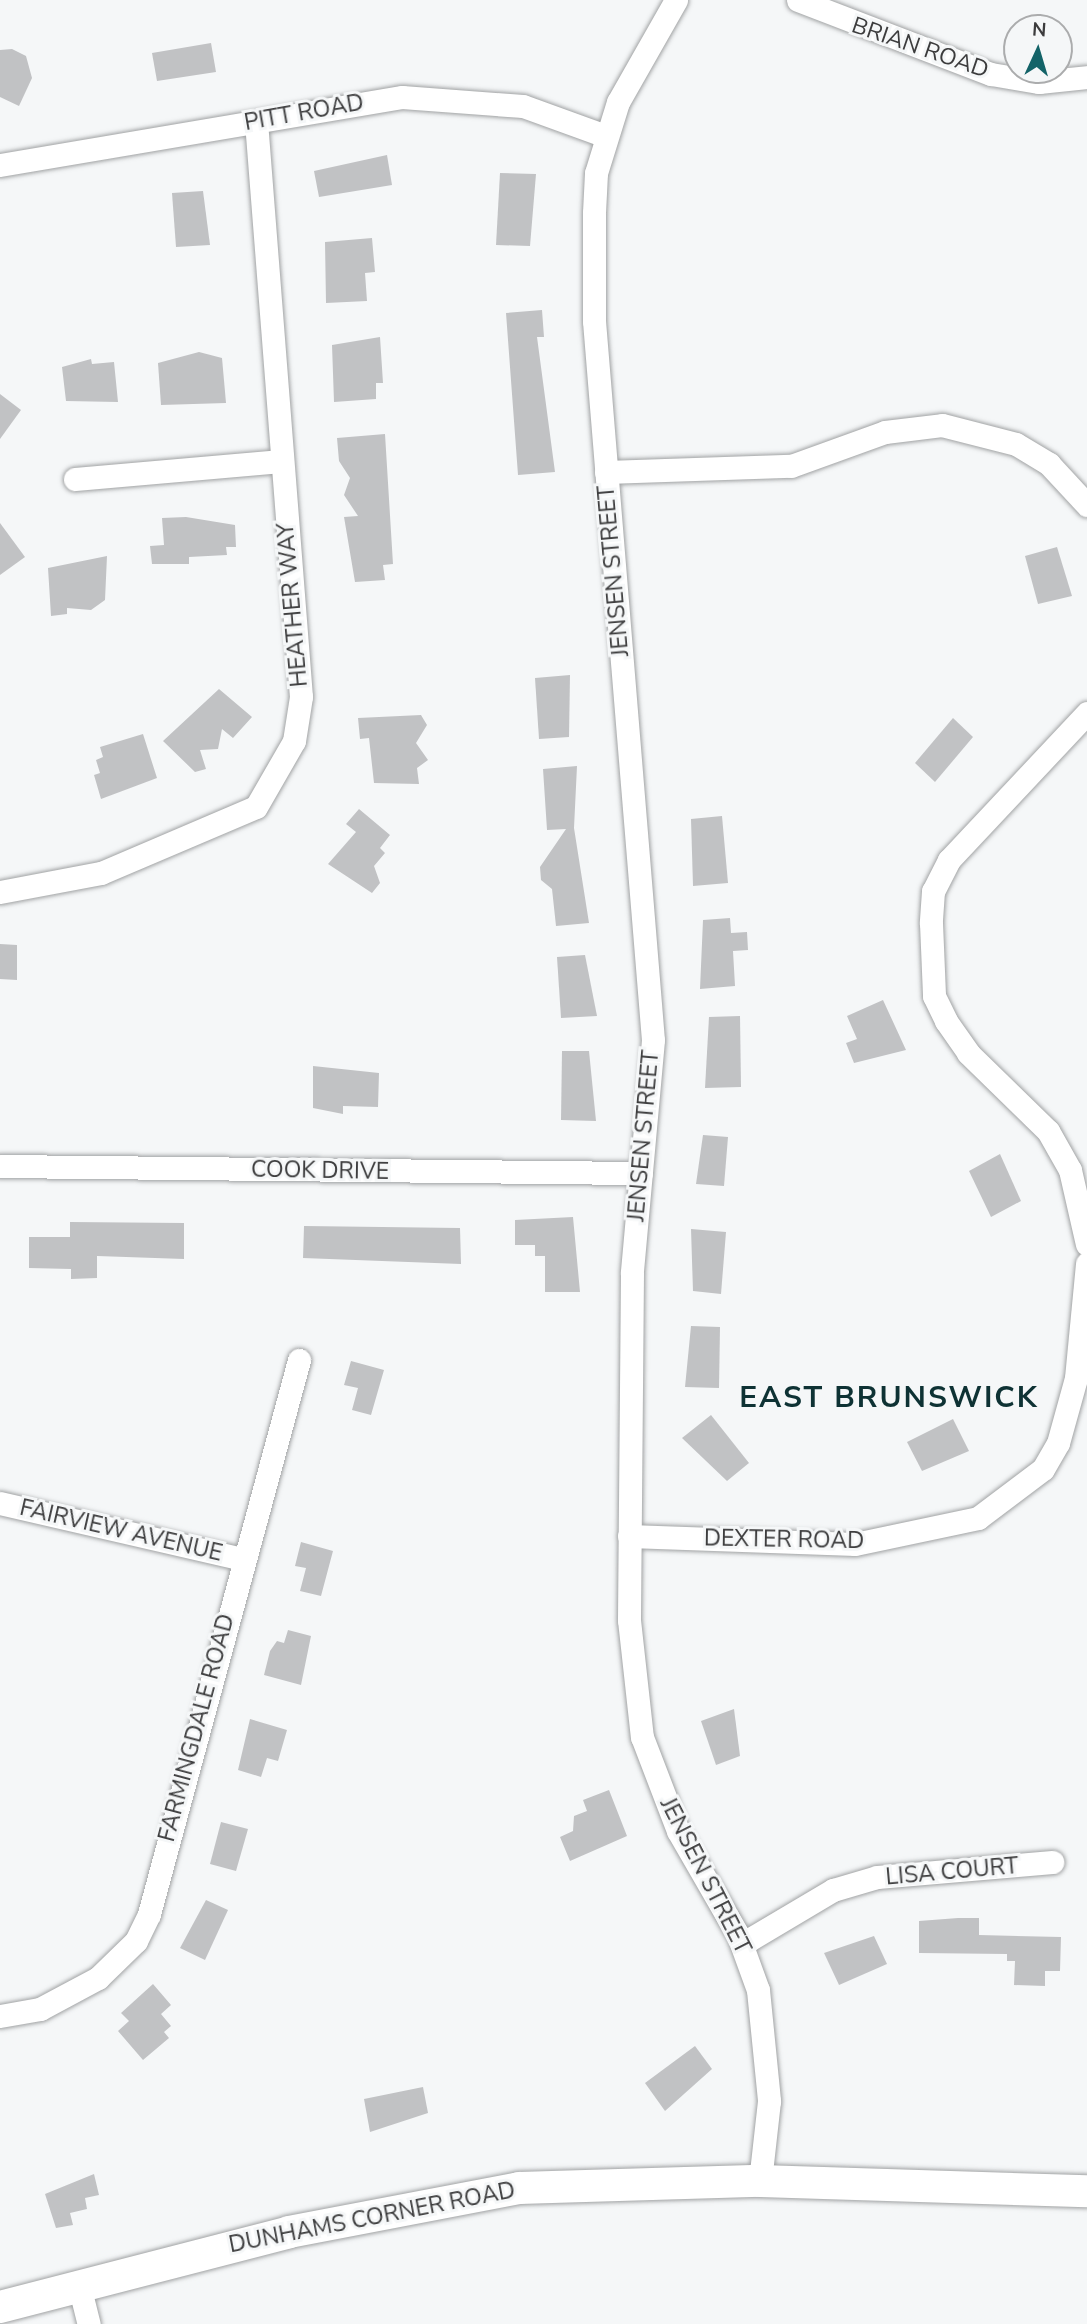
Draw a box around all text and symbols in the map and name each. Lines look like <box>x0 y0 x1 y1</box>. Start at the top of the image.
street label: BRIAN ROAD <box>848 12 992 84</box>
north arrow <box>1003 14 1073 84</box>
text: N <box>1031 17 1047 44</box>
street label: PITT ROAD <box>242 89 366 137</box>
street label: JENSEN STREET <box>593 484 635 658</box>
street label: HEATHER WAY <box>272 522 314 688</box>
street label: JENSEN STREET <box>623 1049 665 1223</box>
street label: COOK DRIVE <box>251 1156 389 1186</box>
district label: EAST BRUNSWICK <box>741 1380 1037 1416</box>
street label: FAIRVIEW AVENUE <box>17 1494 225 1568</box>
street label: DEXTER ROAD <box>704 1525 864 1555</box>
street label: FARMINGDALE ROAD <box>153 1611 241 1845</box>
street label: JENSEN STREET <box>654 1793 756 1959</box>
street label: LISA COURT <box>884 1852 1020 1892</box>
street label: DUNHAMS CORNER ROAD <box>227 2177 517 2259</box>

